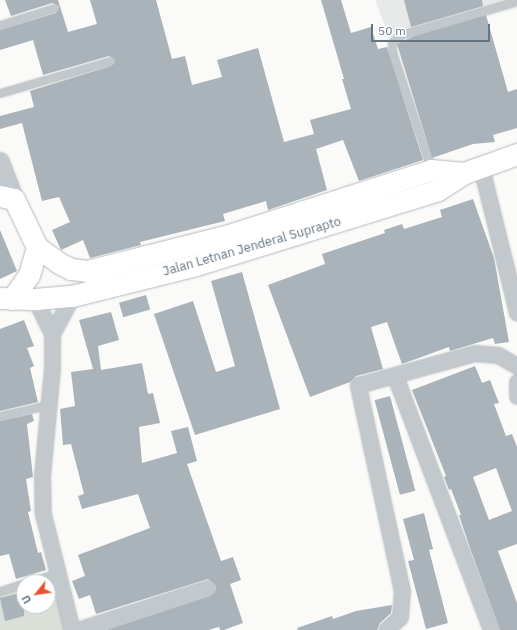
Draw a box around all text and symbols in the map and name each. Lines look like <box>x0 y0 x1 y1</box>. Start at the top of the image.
scale bar <box>373 16 492 42</box>
text: 50 m <box>378 23 406 38</box>
street label: Jalan Letnan Jenderal Suprapto <box>161 214 343 280</box>
north arrow <box>16 574 56 614</box>
text: U <box>19 593 34 606</box>

